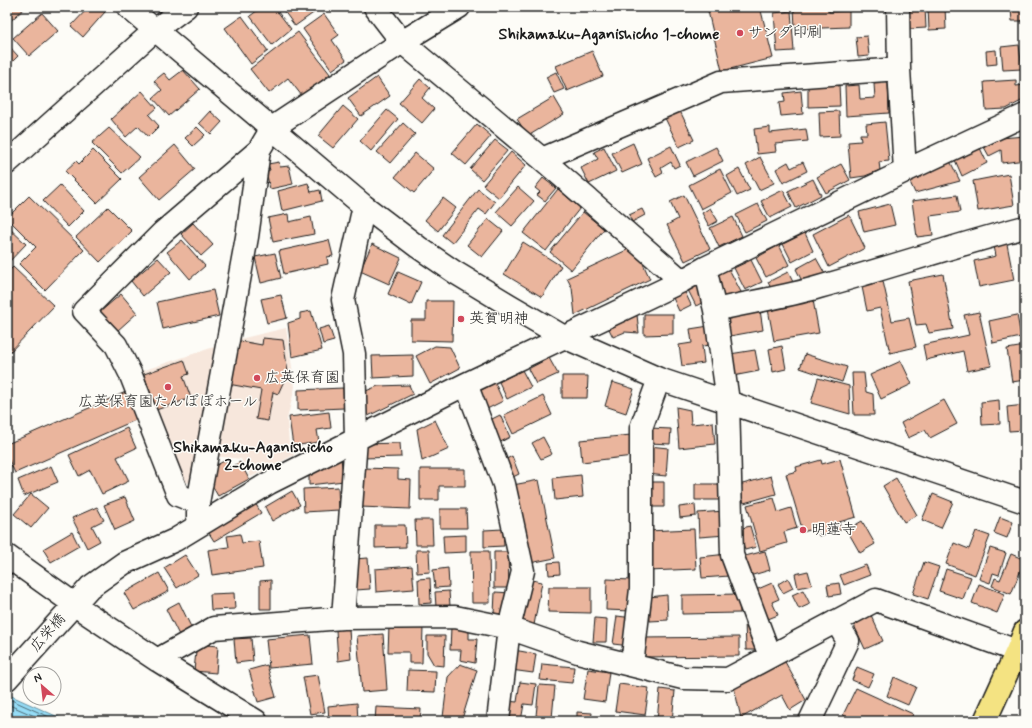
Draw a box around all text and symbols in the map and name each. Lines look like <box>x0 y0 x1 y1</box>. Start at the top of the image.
place label: サンダ印刷 <box>748 23 822 43</box>
district label: Shikamaku-Aganishicho 1-chome <box>499 24 719 46</box>
marker: サンダ印刷 <box>735 28 745 38</box>
place label: 英賀明神 <box>469 309 529 329</box>
marker: 英賀明神 <box>456 314 466 324</box>
place label: 広英保育園 <box>265 368 340 388</box>
marker: 広英保育園 <box>252 373 262 383</box>
marker: 広英保育園たんぽぽホール <box>163 382 173 392</box>
place label: 広英保育園たんぽぽホール <box>78 392 258 412</box>
district label: Shikamaku-Aganishicho 2-chome <box>173 437 333 476</box>
place label: 明蓮寺 <box>811 520 856 540</box>
marker: 明蓮寺 <box>798 525 808 535</box>
street label: 広栄橋 <box>26 609 70 657</box>
north arrow <box>22 666 62 706</box>
text: N <box>31 670 44 686</box>

